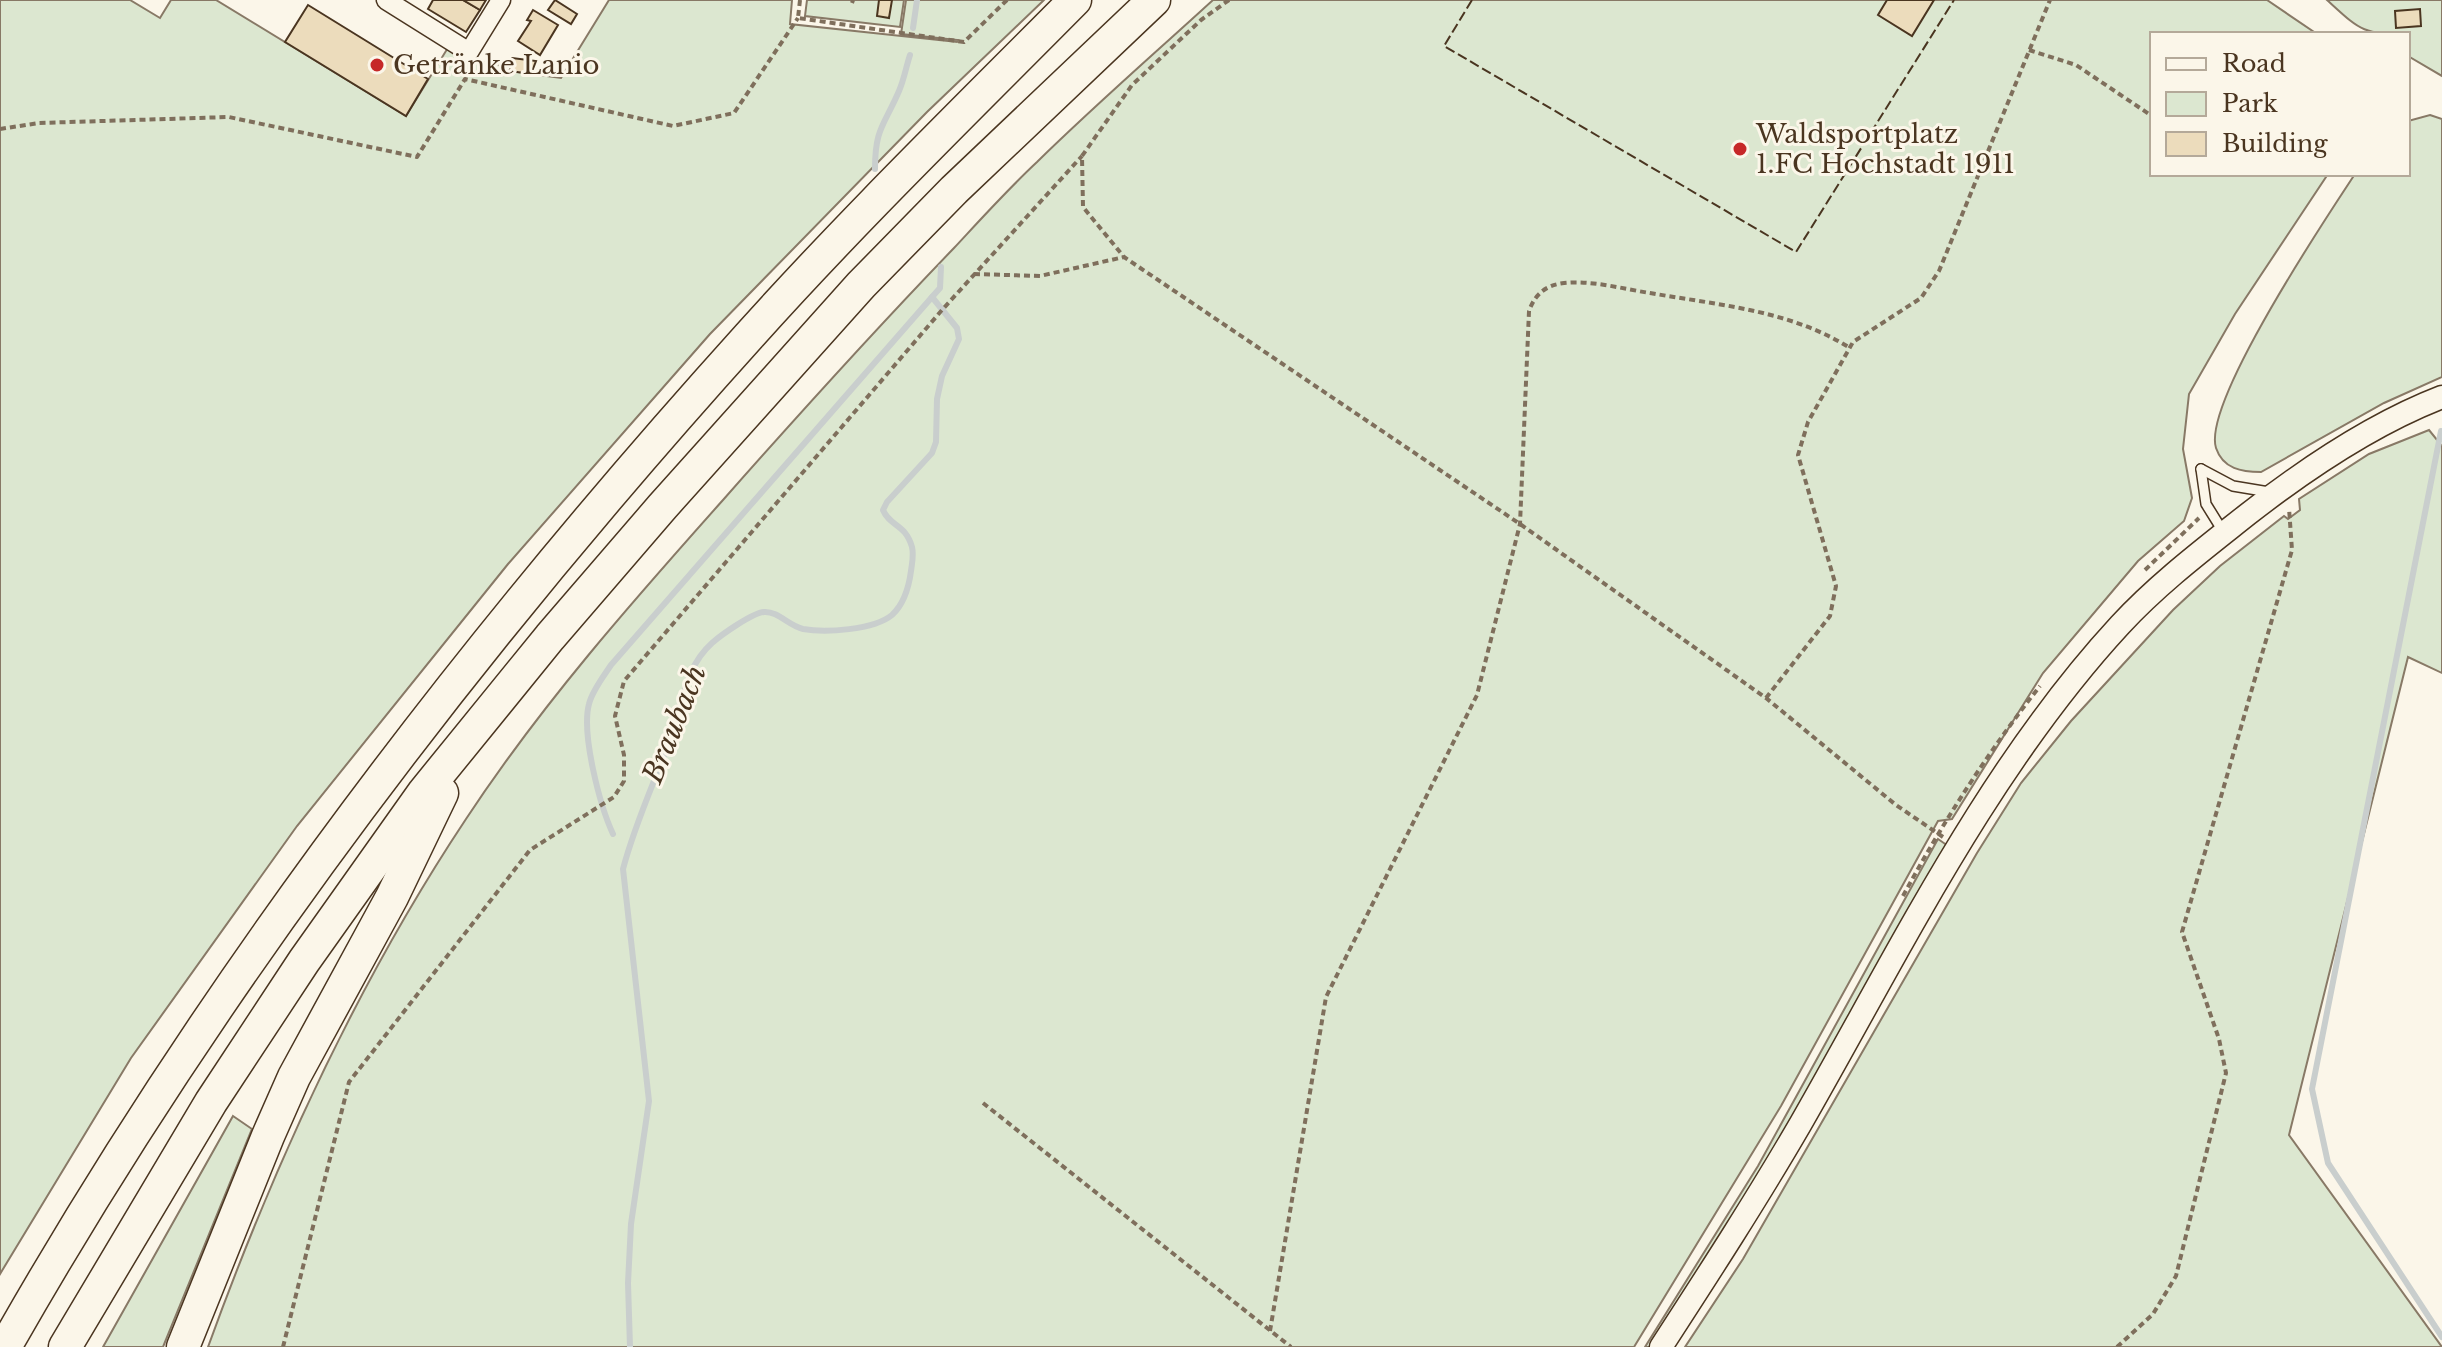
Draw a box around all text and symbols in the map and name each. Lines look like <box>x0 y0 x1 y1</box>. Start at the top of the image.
legend <box>2150 32 2410 176</box>
place label: Getränke Lanio <box>393 49 600 81</box>
text: Road <box>2222 49 2286 78</box>
marker: Getränke Lanio <box>368 56 386 74</box>
text: Park <box>2222 89 2278 118</box>
place label: Waldsportplatz 1.FC Hochstadt 1911 <box>1755 118 2015 180</box>
text: Building <box>2222 129 2328 158</box>
marker: Waldsportplatz 1.FC Hochstadt 1911 <box>1731 140 1749 158</box>
water label: Braubach <box>635 660 714 789</box>

